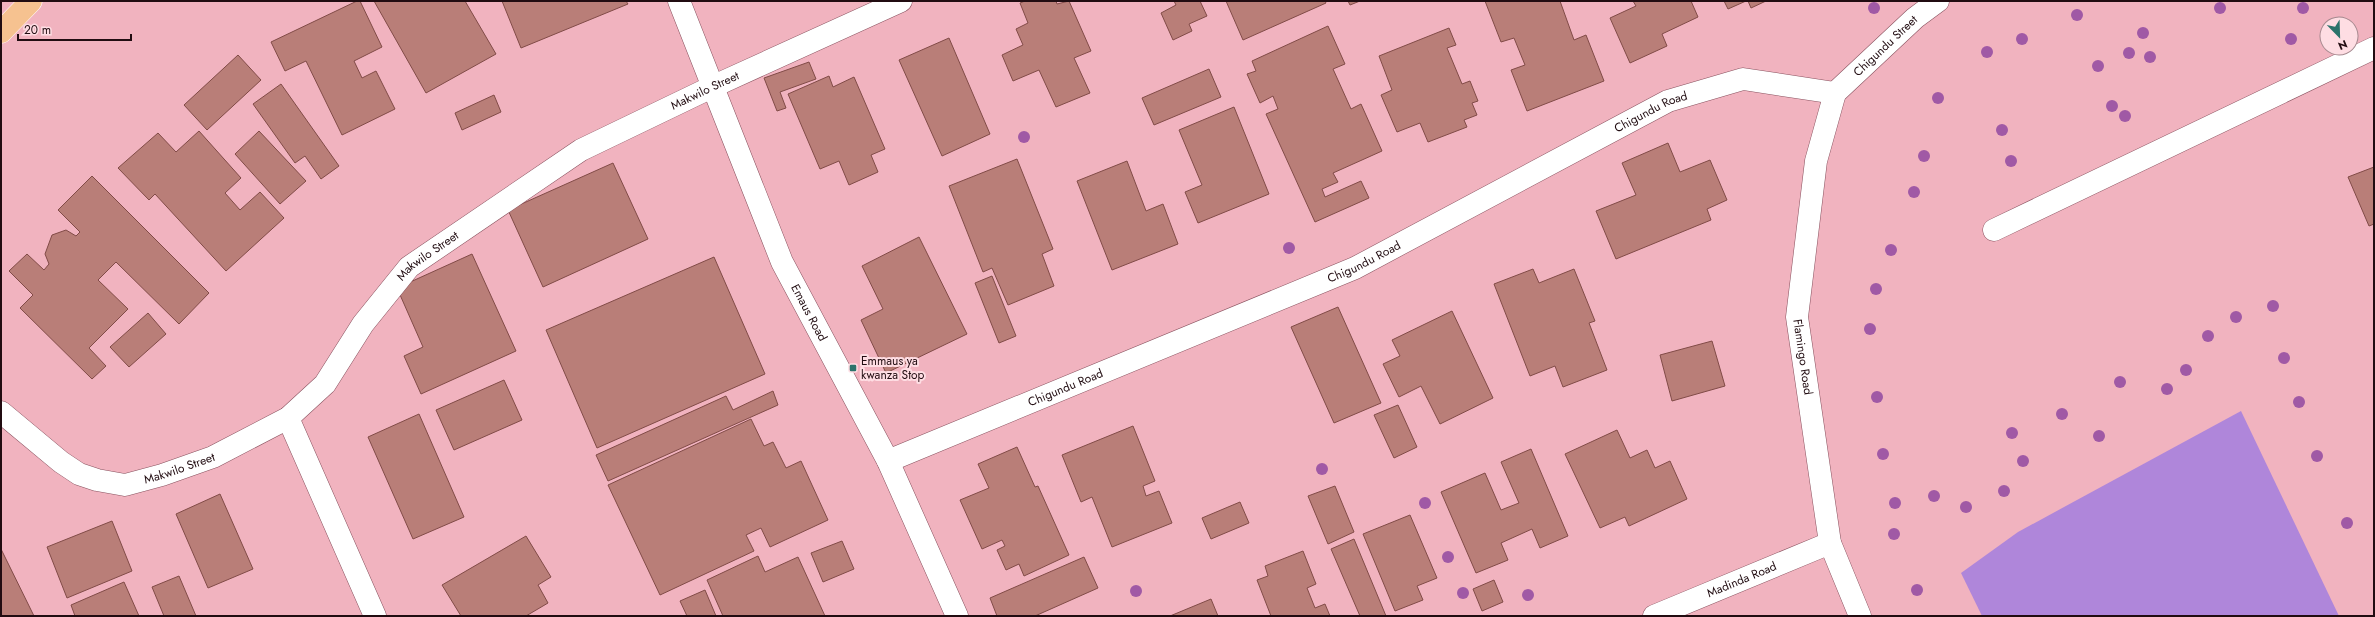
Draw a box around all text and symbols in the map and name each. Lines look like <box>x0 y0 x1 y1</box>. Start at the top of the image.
street label: Chigundu Street <box>1849 11 1922 81</box>
scale bar <box>18 16 131 42</box>
north arrow <box>2319 16 2359 56</box>
text: 20 m <box>24 21 51 39</box>
text: N <box>2336 36 2350 54</box>
street label: Makwilo Street <box>668 67 742 115</box>
street label: Chigundu Road <box>1611 87 1690 137</box>
street label: Makwilo Street <box>392 227 462 285</box>
street label: Chigundu Road <box>1325 236 1404 287</box>
street label: Emaus Road <box>786 281 832 344</box>
street label: Flamingo Road <box>1788 318 1817 396</box>
place label: Emmaus ya kwanza Stop <box>861 352 925 384</box>
marker: Emmaus ya kwanza Stop <box>848 363 858 373</box>
street label: Chigundu Road <box>1025 364 1106 411</box>
street label: Makwilo Street <box>142 448 217 488</box>
street label: Madinda Road <box>1704 557 1779 602</box>

